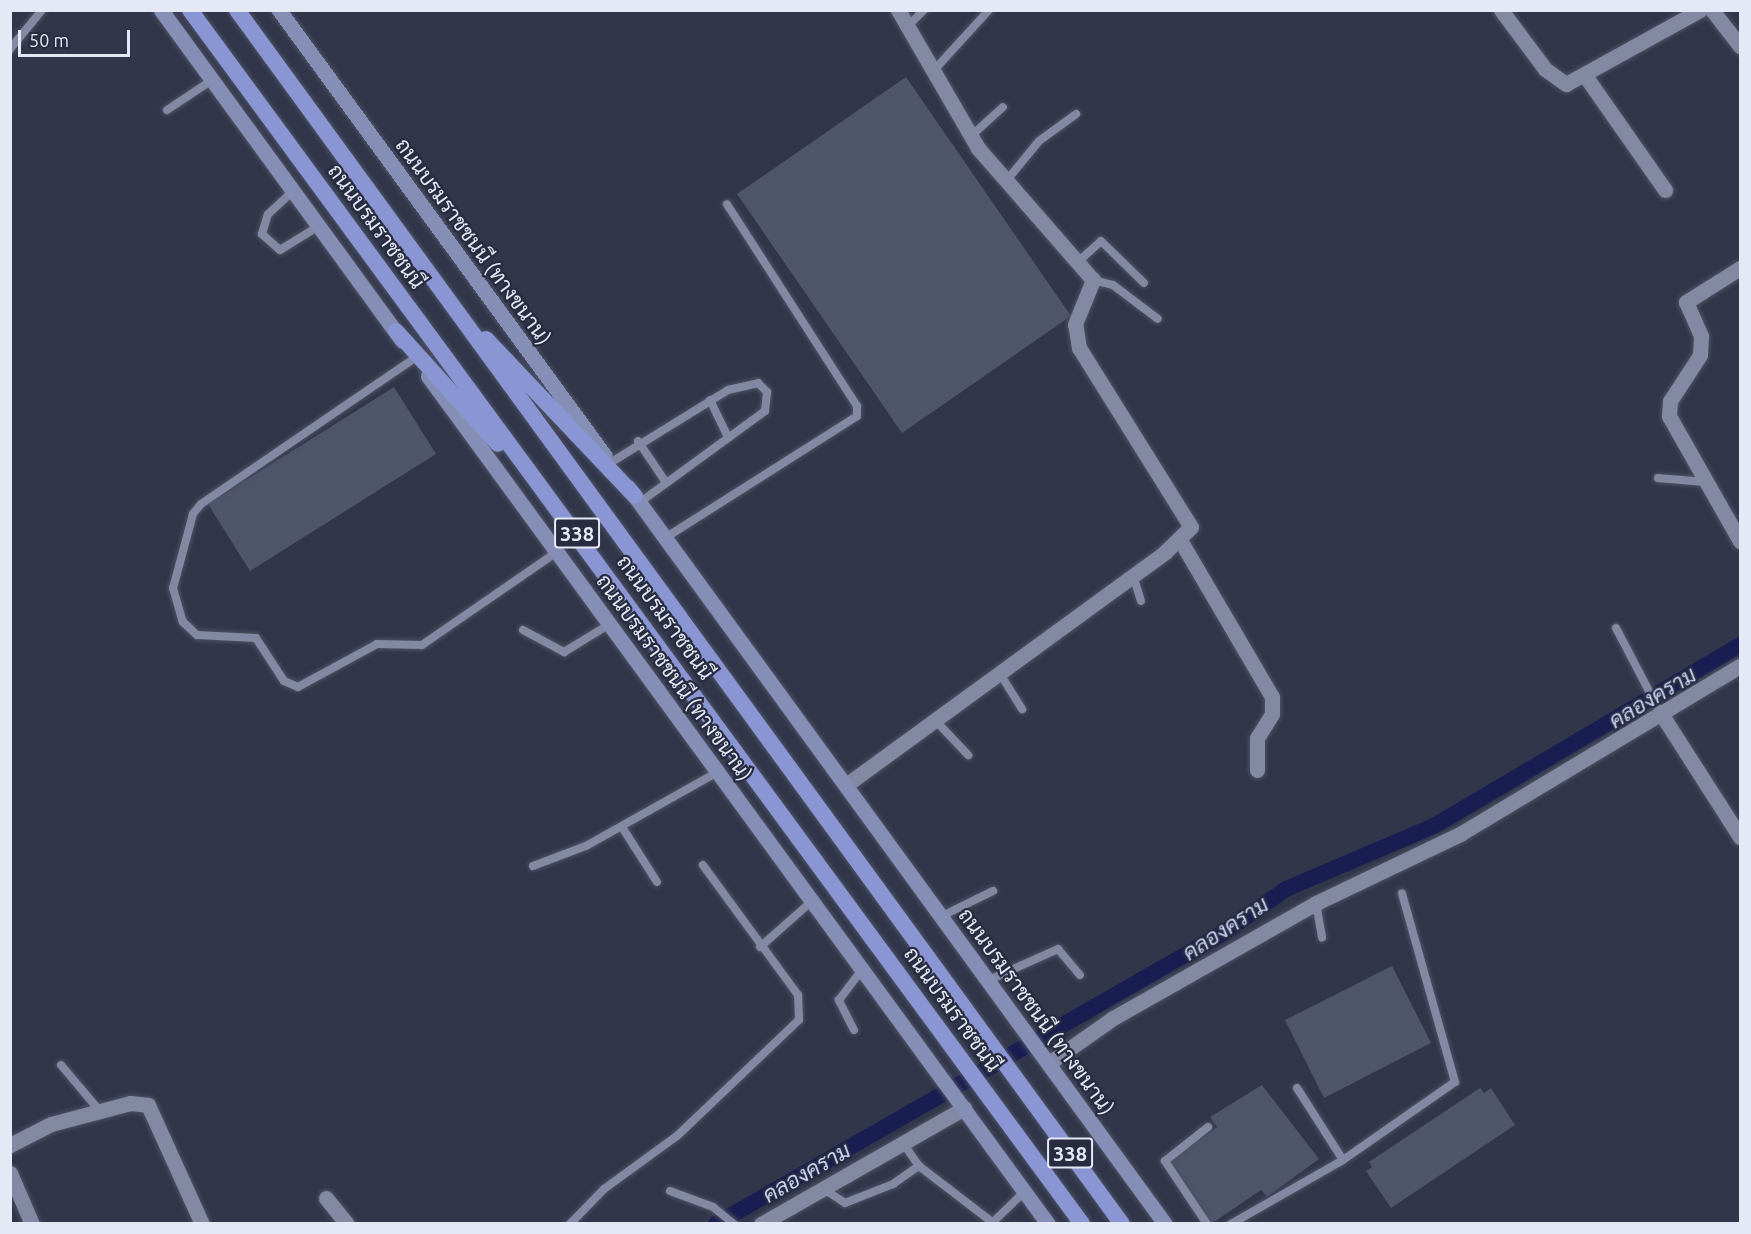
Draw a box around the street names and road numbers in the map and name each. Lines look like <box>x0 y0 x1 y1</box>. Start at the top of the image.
street label: ถนนบรมราชชนนี (ทางขนาน) <box>391 133 557 349</box>
street label: ถนนบรมราชชนนี <box>323 159 431 293</box>
road number: 338 <box>553 516 601 550</box>
street label: ถนนบรมราชชนนี <box>612 550 720 684</box>
street label: ถนนบรมราชชนนี (ทางขนาน) <box>592 569 758 785</box>
street label: ถนนบรมราชชนนี (ทางขนาน) <box>954 903 1120 1119</box>
street label: ถนนบรมราชชนนี <box>899 942 1007 1076</box>
road number: 338 <box>1046 1136 1094 1170</box>

